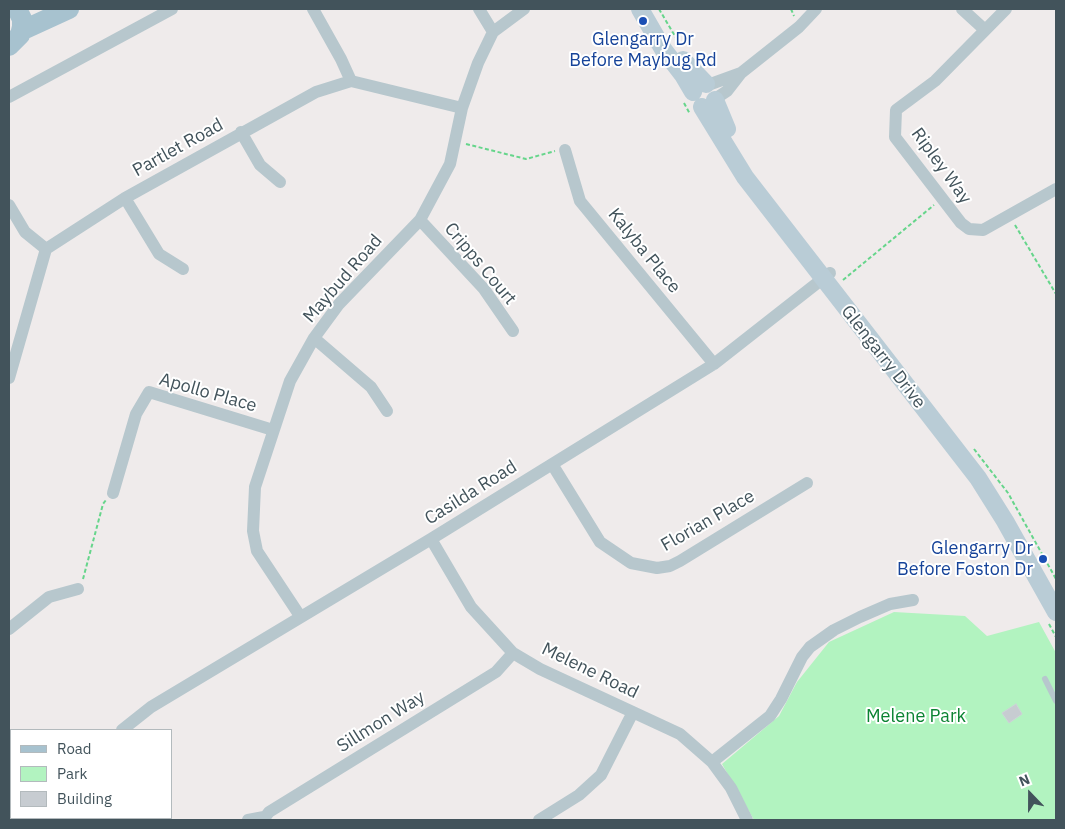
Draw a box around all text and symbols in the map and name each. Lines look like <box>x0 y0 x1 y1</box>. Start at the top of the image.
marker: Glengarry Dr Before Maybug Rd <box>637 15 649 27</box>
place label: Glengarry Dr Before Maybug Rd <box>569 29 717 72</box>
street label: Partlet Road <box>129 114 227 182</box>
street label: Ripley Way <box>906 124 976 208</box>
street label: Kalyba Place <box>603 204 685 298</box>
street label: Cripps Court <box>439 219 521 309</box>
street label: Maybud Road <box>299 230 387 328</box>
street label: Glengarry Drive <box>836 301 930 413</box>
street label: Apollo Place <box>157 369 259 417</box>
street label: Casilda Road <box>421 456 521 530</box>
street label: Florian Place <box>657 486 759 556</box>
place label: Glengarry Dr Before Foston Dr <box>897 538 1033 580</box>
marker: Glengarry Dr Before Foston Dr <box>1037 553 1049 565</box>
street label: Melene Road <box>538 638 642 704</box>
street label: Sillmon Way <box>333 687 429 757</box>
park label: Melene Park <box>866 706 966 728</box>
legend <box>10 729 172 819</box>
text: Road <box>57 739 92 758</box>
text: Park <box>57 764 87 783</box>
north arrow <box>1005 769 1055 819</box>
text: N <box>1016 770 1032 790</box>
text: Building <box>57 789 112 808</box>

